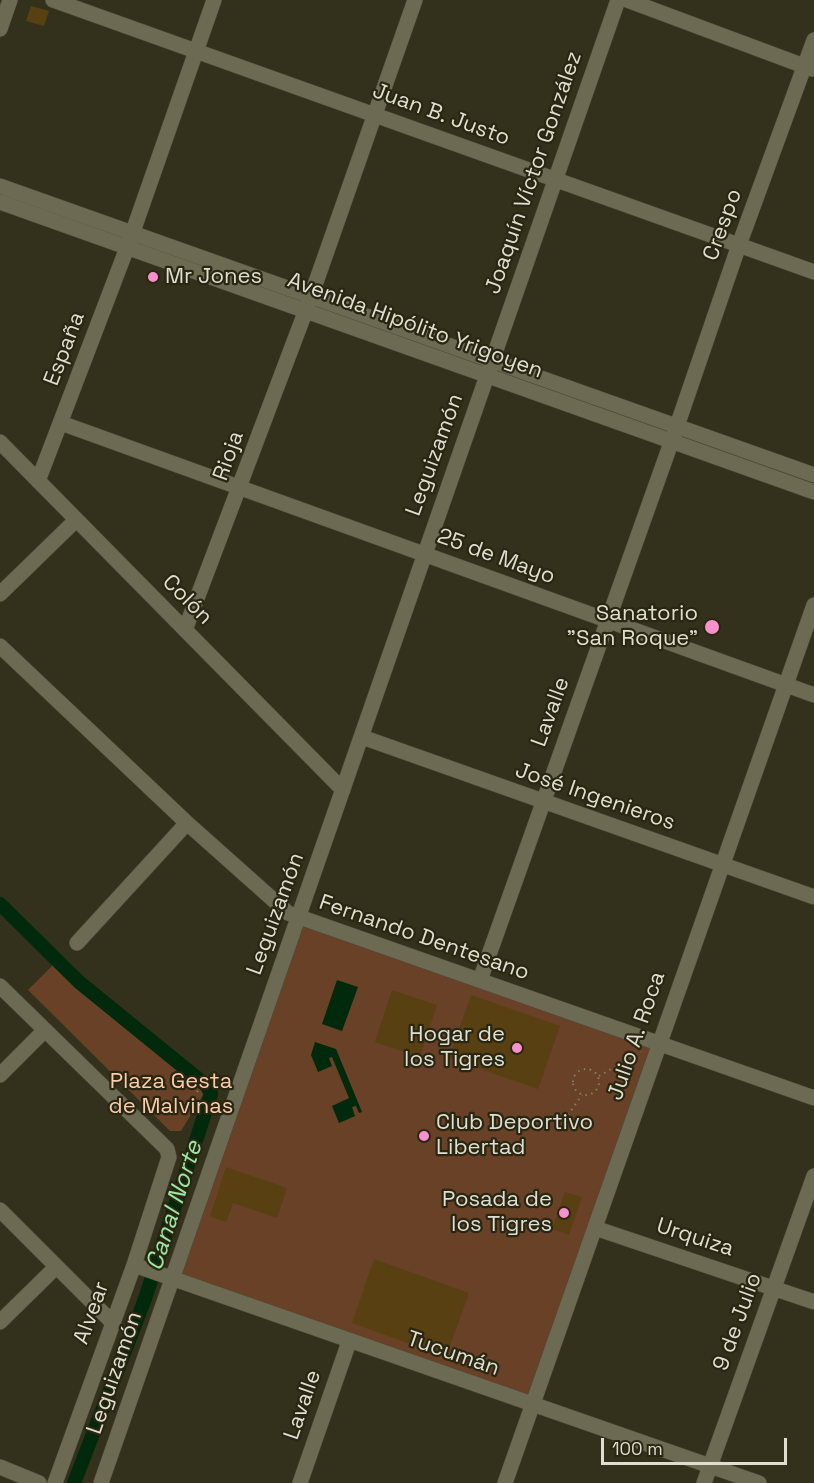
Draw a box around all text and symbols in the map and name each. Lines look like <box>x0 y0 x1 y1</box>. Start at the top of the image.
street label: Joaquín Víctor González <box>480 48 588 298</box>
street label: Juan B. Justo <box>369 78 513 152</box>
street label: Crespo <box>698 186 748 264</box>
place label: Mr Jones <box>165 264 262 290</box>
street label: Avenida Hipólito Yrigoyen <box>284 267 546 385</box>
marker: Mr Jones <box>146 270 160 284</box>
street label: España <box>39 308 91 390</box>
street label: Leguizamón <box>401 390 469 520</box>
street label: Rioja <box>208 428 250 484</box>
street label: 25 de Mayo <box>434 523 558 591</box>
street label: Colón <box>156 569 218 631</box>
place label: Sanatorio "San Roque" <box>567 601 698 652</box>
marker: Sanatorio "San Roque" <box>703 618 721 636</box>
street label: Lavalle <box>526 674 576 750</box>
street label: José Ingenieros <box>512 757 678 837</box>
street label: Leguizamón <box>242 849 310 979</box>
street label: Fernando Dentesano <box>315 890 533 986</box>
street label: Julio A. Roca <box>603 968 671 1104</box>
place label: Hogar de los Tigres <box>404 1022 505 1074</box>
marker: Hogar de los Tigres <box>510 1041 524 1055</box>
park label: Plaza Gesta de Malvinas <box>109 1069 233 1120</box>
place label: Club Deportivo Libertad <box>436 1110 593 1162</box>
marker: Club Deportivo Libertad <box>417 1129 431 1143</box>
water label: Canal Norte <box>141 1138 209 1274</box>
place label: Posada de los Tigres <box>442 1187 552 1238</box>
marker: Posada de los Tigres <box>557 1206 571 1220</box>
street label: Urquiza <box>653 1213 737 1263</box>
street label: 9 de Julio <box>708 1269 768 1375</box>
street label: Alvear <box>69 1278 115 1348</box>
street label: Leguizamón <box>82 1308 148 1438</box>
street label: Tucumán <box>403 1326 503 1382</box>
street label: Lavalle <box>279 1367 327 1443</box>
scale bar <box>604 1426 790 1464</box>
text: 100 m <box>612 1437 663 1460</box>

